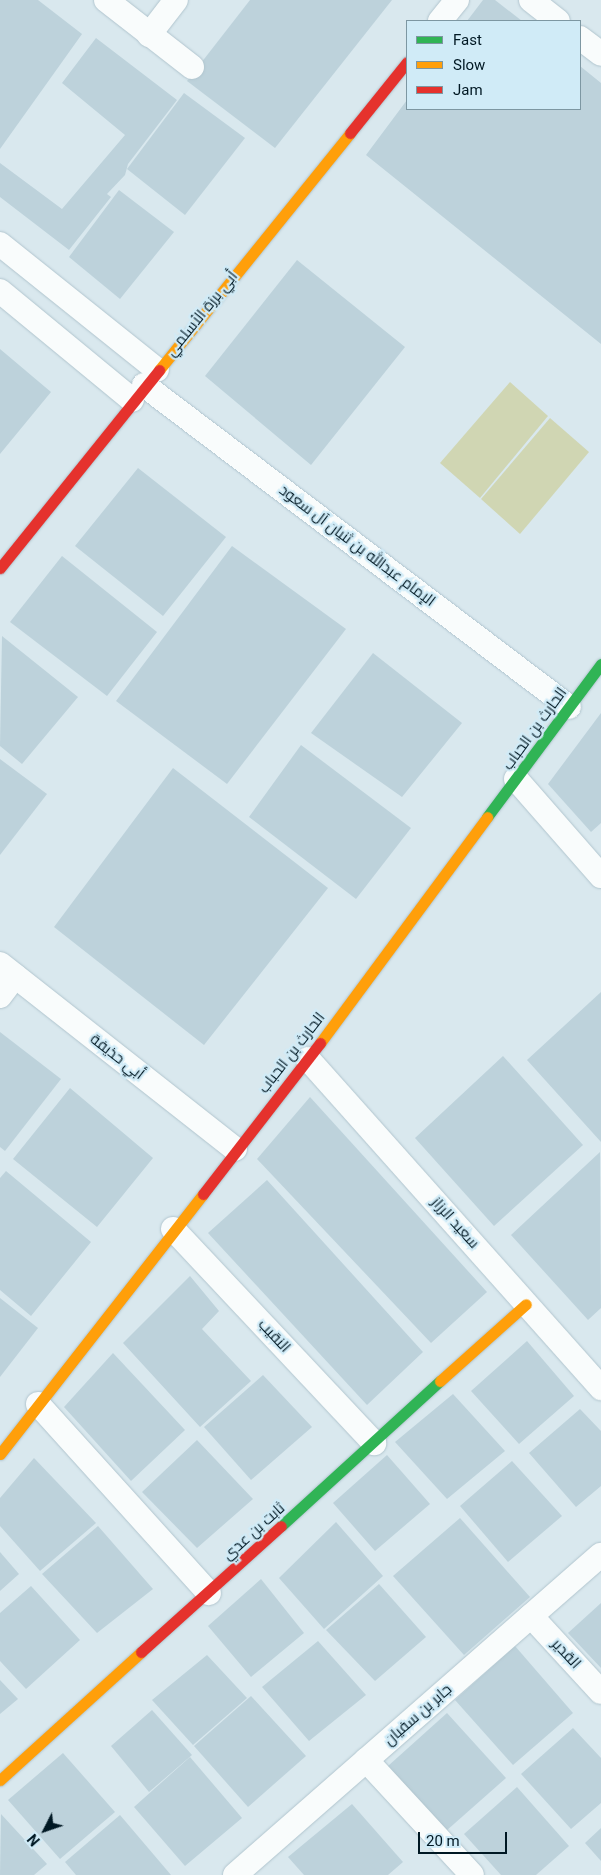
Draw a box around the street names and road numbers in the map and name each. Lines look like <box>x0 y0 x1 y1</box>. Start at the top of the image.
street label: أبي برزة الأسلمي <box>162 268 242 360</box>
street label: الإمام عبدالله بن ثنيان آل سعود <box>276 481 438 611</box>
street label: الحارث بن الحباب <box>499 684 571 774</box>
street label: الحارث بن الحباب <box>255 1009 329 1097</box>
street label: أبي حذيفة <box>86 1030 148 1084</box>
street label: سعيد الرزاز <box>427 1194 483 1252</box>
street label: النقيب <box>254 1316 294 1356</box>
street label: ثابت بن عدي <box>219 1500 289 1564</box>
street label: القدير <box>548 1635 584 1673</box>
street label: جابر بن سفيان <box>380 1681 456 1749</box>

